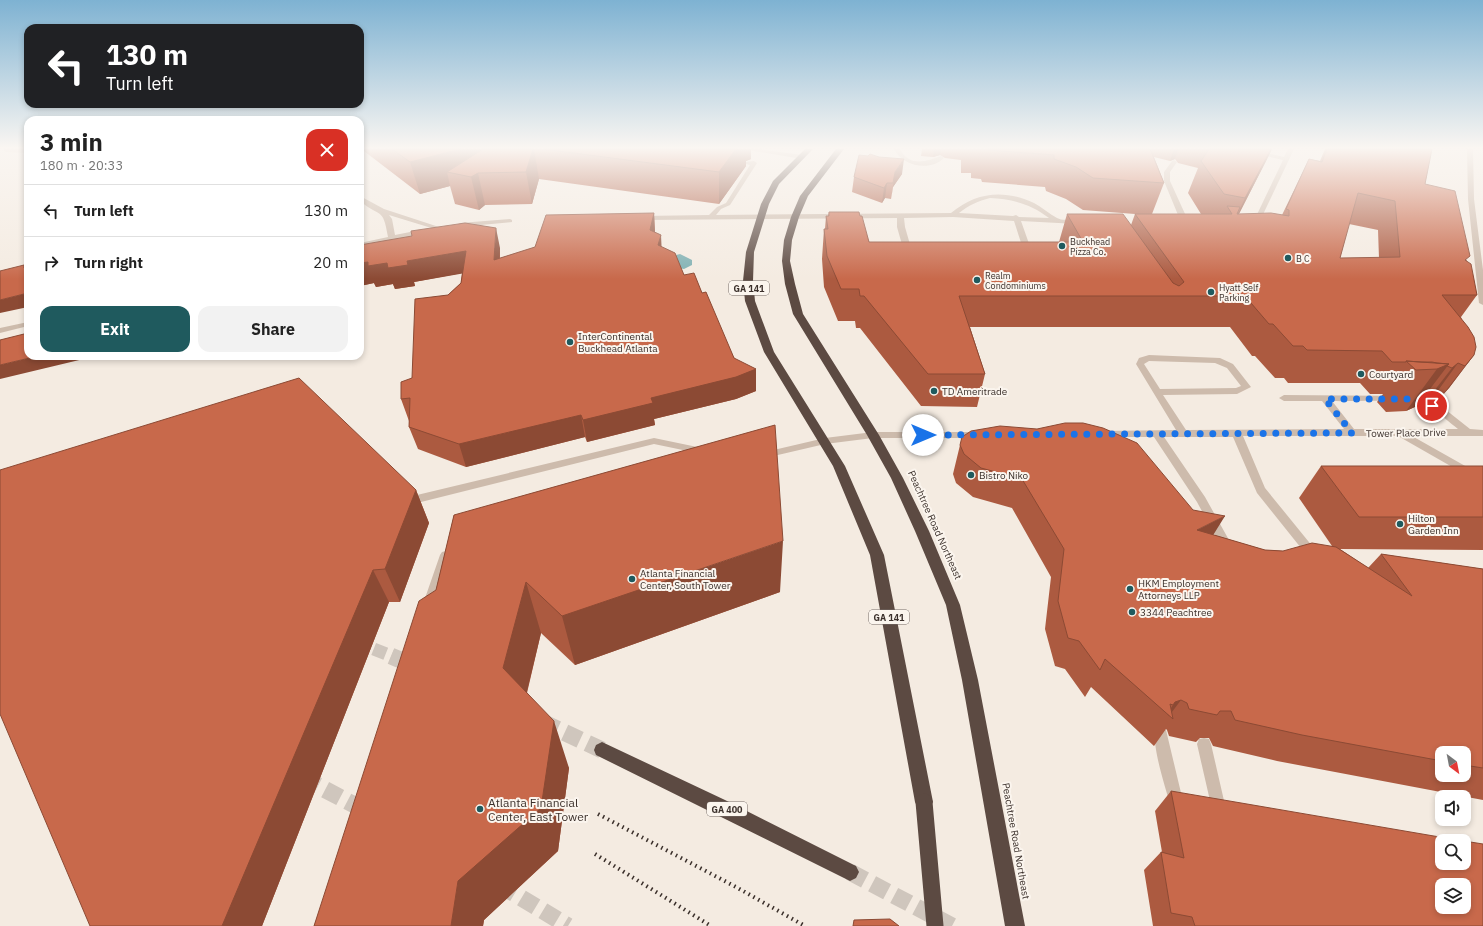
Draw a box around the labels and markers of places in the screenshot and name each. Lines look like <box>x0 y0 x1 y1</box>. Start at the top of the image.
place label: Buckhead Pizza Co. <box>1070 236 1110 257</box>
marker: Buckhead Pizza Co. <box>1057 241 1067 251</box>
marker: B C <box>1283 253 1293 263</box>
place label: B C <box>1296 253 1310 264</box>
place label: Realm Condominiums <box>985 270 1046 291</box>
marker: Realm Condominiums <box>972 275 982 285</box>
place label: Hyatt Self Parking <box>1219 282 1259 303</box>
marker: Hyatt Self Parking <box>1206 287 1216 297</box>
place label: InterContinental Buckhead Atlanta <box>578 330 658 355</box>
marker: InterContinental Buckhead Atlanta <box>565 337 575 347</box>
place label: Courtyard <box>1369 368 1413 381</box>
marker: Courtyard <box>1356 369 1366 379</box>
place label: TD Ameritrade <box>942 385 1008 398</box>
marker: TD Ameritrade <box>929 386 939 396</box>
pin <box>1415 389 1449 423</box>
place label: Bistro Niko <box>979 469 1029 482</box>
marker: Bistro Niko <box>966 470 976 480</box>
place label: Hilton Garden Inn <box>1408 512 1459 537</box>
marker: Hilton Garden Inn <box>1395 519 1405 529</box>
place label: Atlanta Financial Center, South Tower <box>640 567 731 592</box>
marker: Atlanta Financial Center, South Tower <box>627 574 637 584</box>
place label: HKM Employment Attorneys LLP <box>1138 577 1219 602</box>
marker: HKM Employment Attorneys LLP <box>1125 584 1135 594</box>
place label: 3344 Peachtree <box>1140 606 1212 619</box>
marker: 3344 Peachtree <box>1127 607 1137 617</box>
place label: Atlanta Financial Center, East Tower <box>488 795 589 824</box>
marker: Atlanta Financial Center, East Tower <box>475 804 485 814</box>

